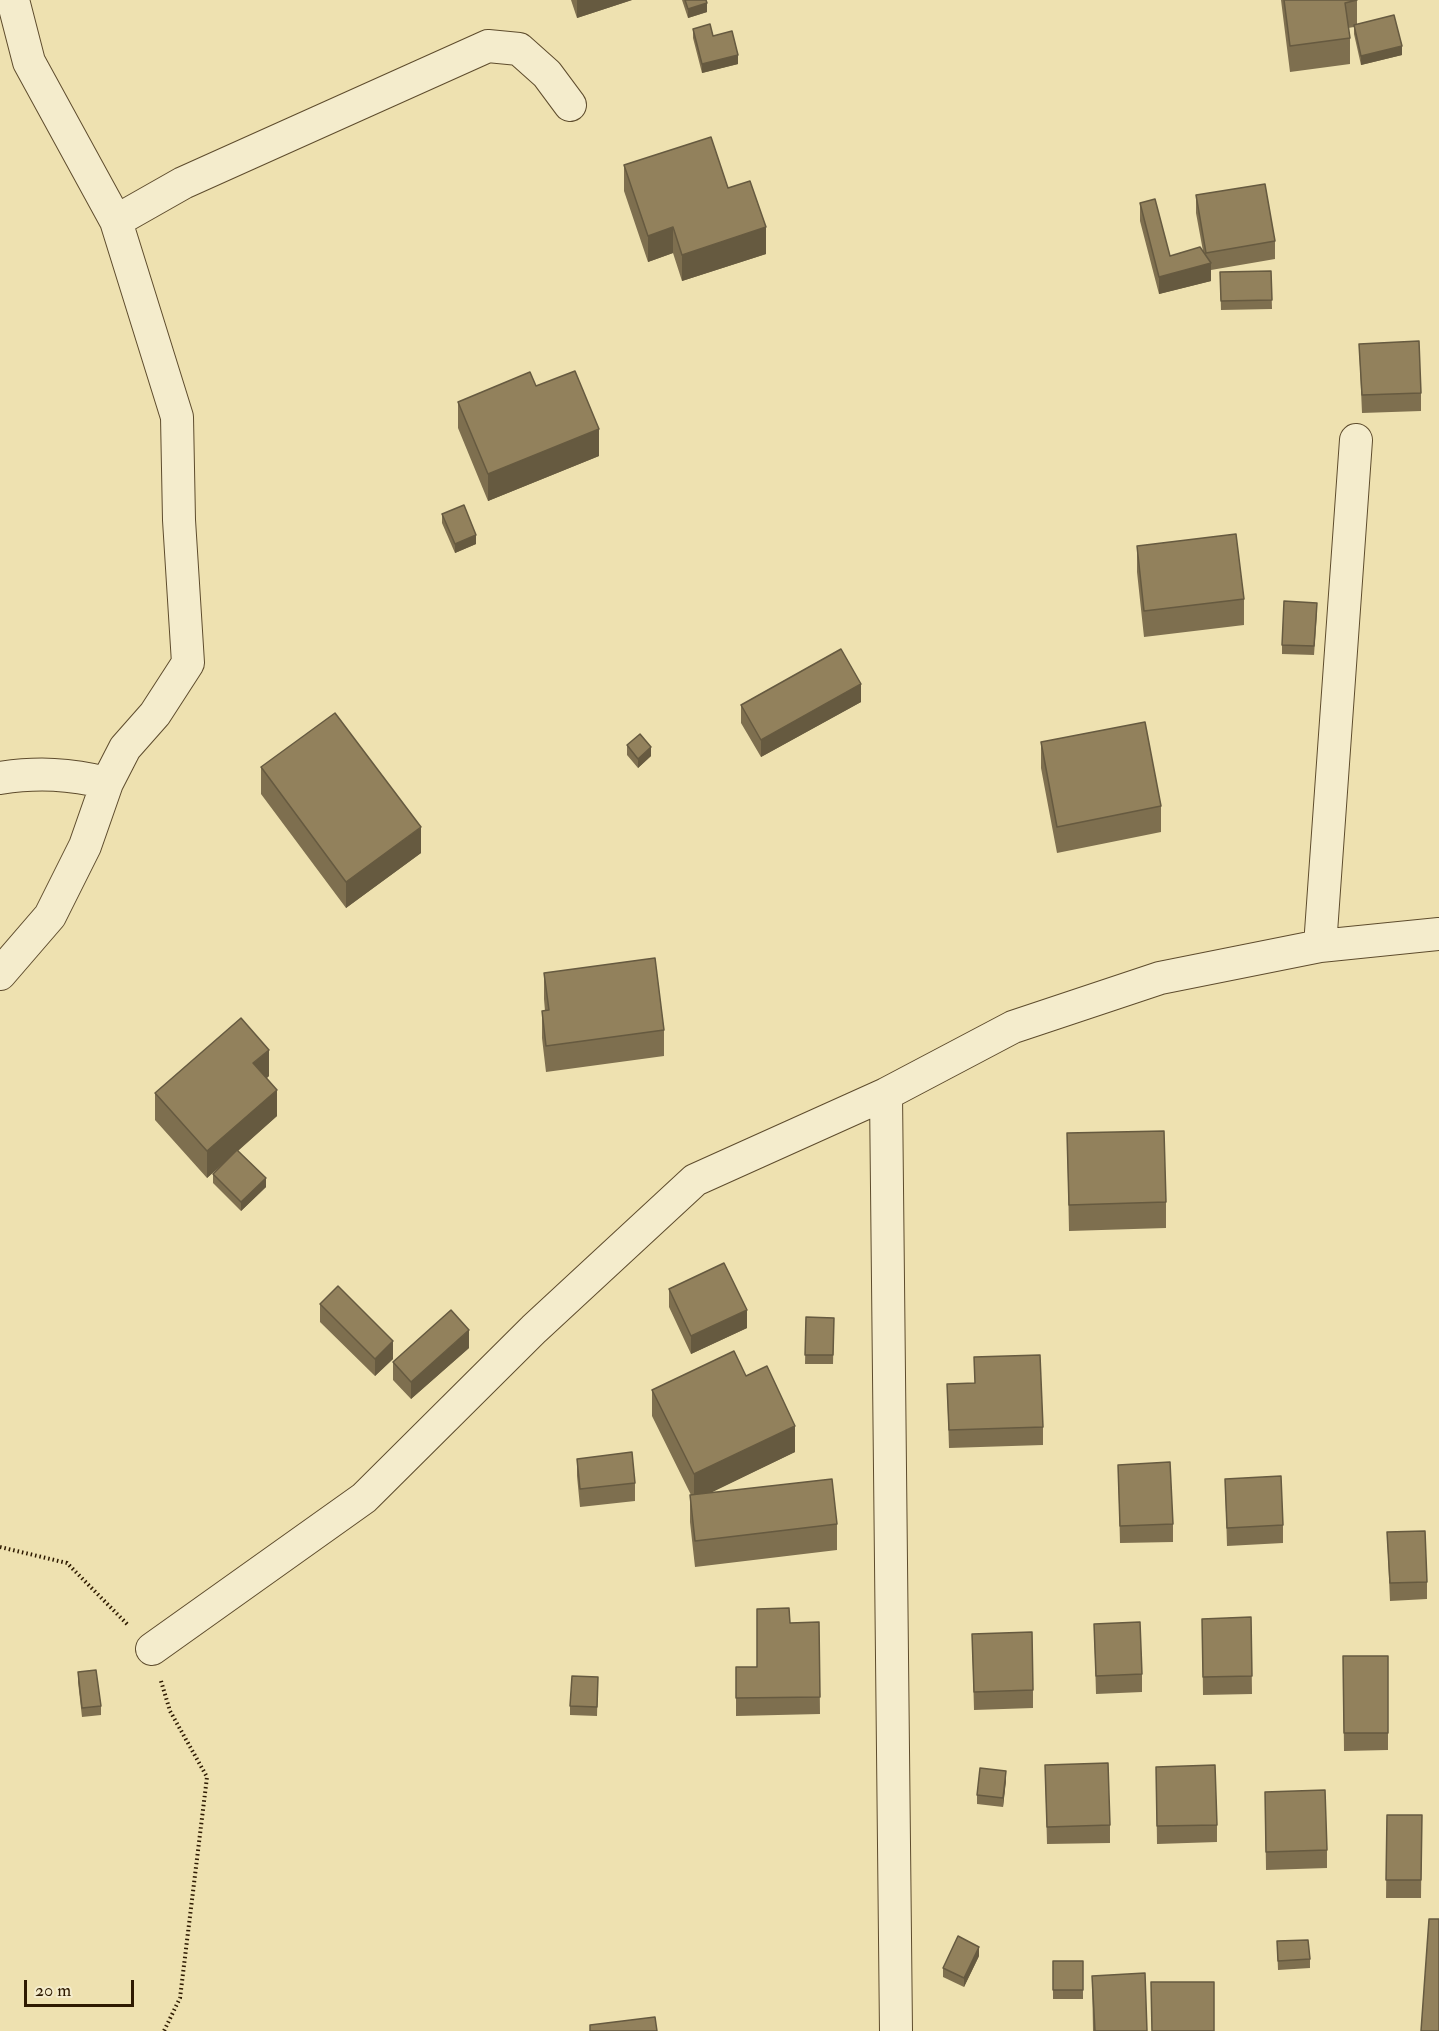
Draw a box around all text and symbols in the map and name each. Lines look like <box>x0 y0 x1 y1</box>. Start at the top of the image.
scale bar <box>27 1968 136 2006</box>
text: 20 m <box>35 1979 71 2002</box>

